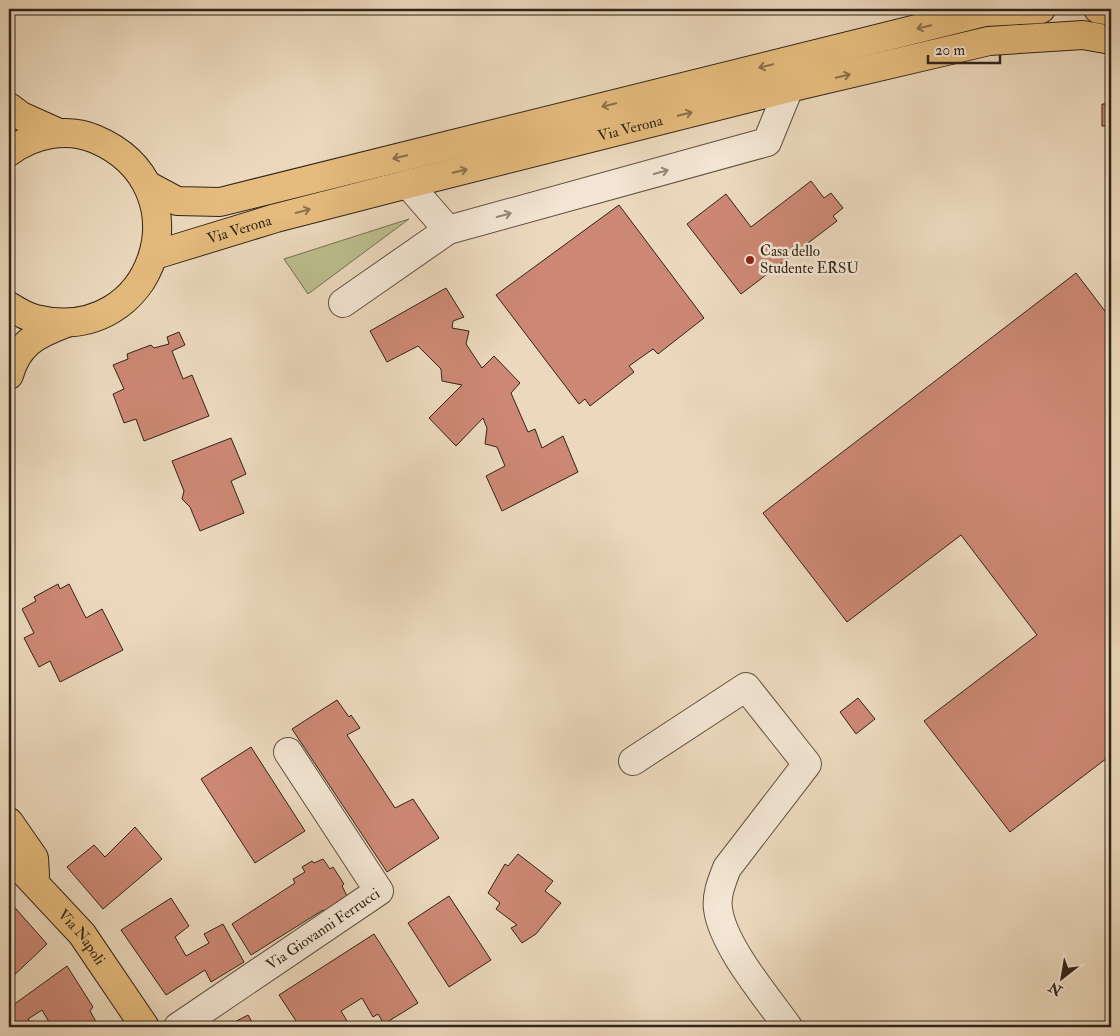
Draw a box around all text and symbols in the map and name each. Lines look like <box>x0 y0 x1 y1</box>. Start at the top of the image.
one-way arrow <box>917 23 933 32</box>
scale bar <box>928 32 1000 64</box>
text: 20 m <box>935 41 965 60</box>
one-way arrow <box>759 62 775 71</box>
one-way arrow <box>835 71 851 80</box>
one-way arrow <box>601 101 617 110</box>
one-way arrow <box>677 109 693 118</box>
street label: Via Verona <box>596 111 665 145</box>
one-way arrow <box>393 153 409 162</box>
one-way arrow <box>451 166 467 175</box>
one-way arrow <box>652 166 668 176</box>
one-way arrow <box>294 206 310 216</box>
one-way arrow <box>496 209 512 219</box>
street label: Via Verona <box>205 210 274 248</box>
place label: Casa dello Studente ERSU <box>760 242 859 278</box>
marker: Casa dello Studente ERSU <box>744 254 756 266</box>
street label: Via Giovanni Ferrucci <box>263 884 383 974</box>
street label: Via Napoli <box>54 905 110 968</box>
north arrow <box>1038 954 1088 1004</box>
text: N <box>1045 978 1066 1000</box>

